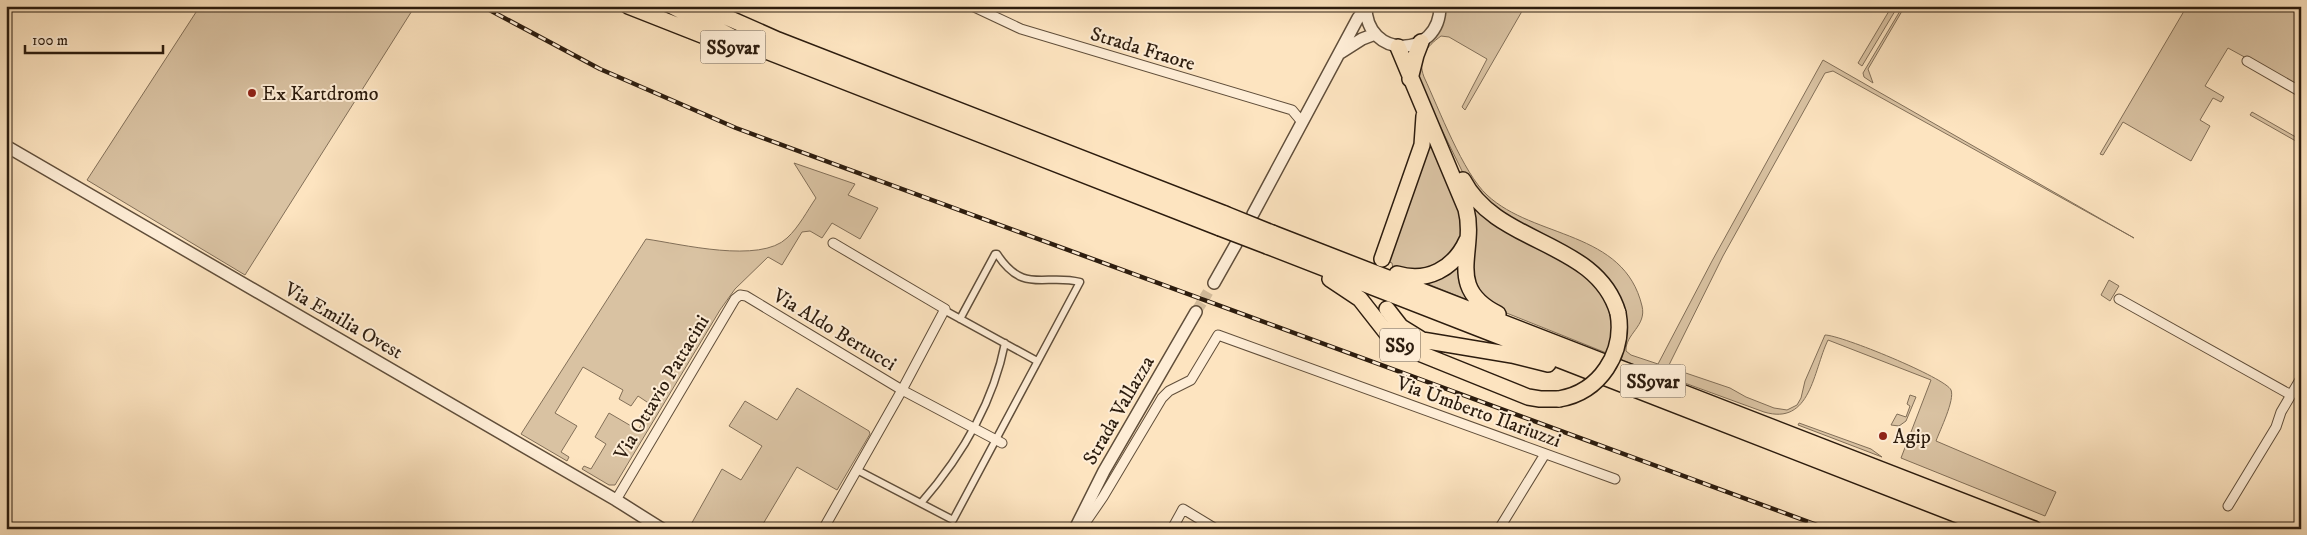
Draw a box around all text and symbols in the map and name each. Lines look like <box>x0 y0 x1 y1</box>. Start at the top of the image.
scale bar <box>25 22 162 54</box>
street label: Strada Fraore <box>1087 22 1198 77</box>
text: 100 m <box>32 31 68 50</box>
road number: SS9var <box>700 31 766 64</box>
place label: Ex Kartdromo <box>262 82 379 107</box>
marker: Ex Kartdromo <box>246 87 258 99</box>
street label: Via Emilia Ovest <box>279 277 407 365</box>
street label: Via Aldo Bertucci <box>767 283 901 377</box>
street label: Via Ottavio Pattacini <box>609 311 715 466</box>
road number: SS9 <box>1380 328 1420 362</box>
street label: Strada Vallazza <box>1078 351 1161 470</box>
road number: SS9var <box>1620 364 1686 398</box>
street label: Via Umberto Ilariuzzi <box>1392 371 1564 454</box>
place label: Agip <box>1893 425 1931 450</box>
marker: Agip <box>1877 430 1889 442</box>

